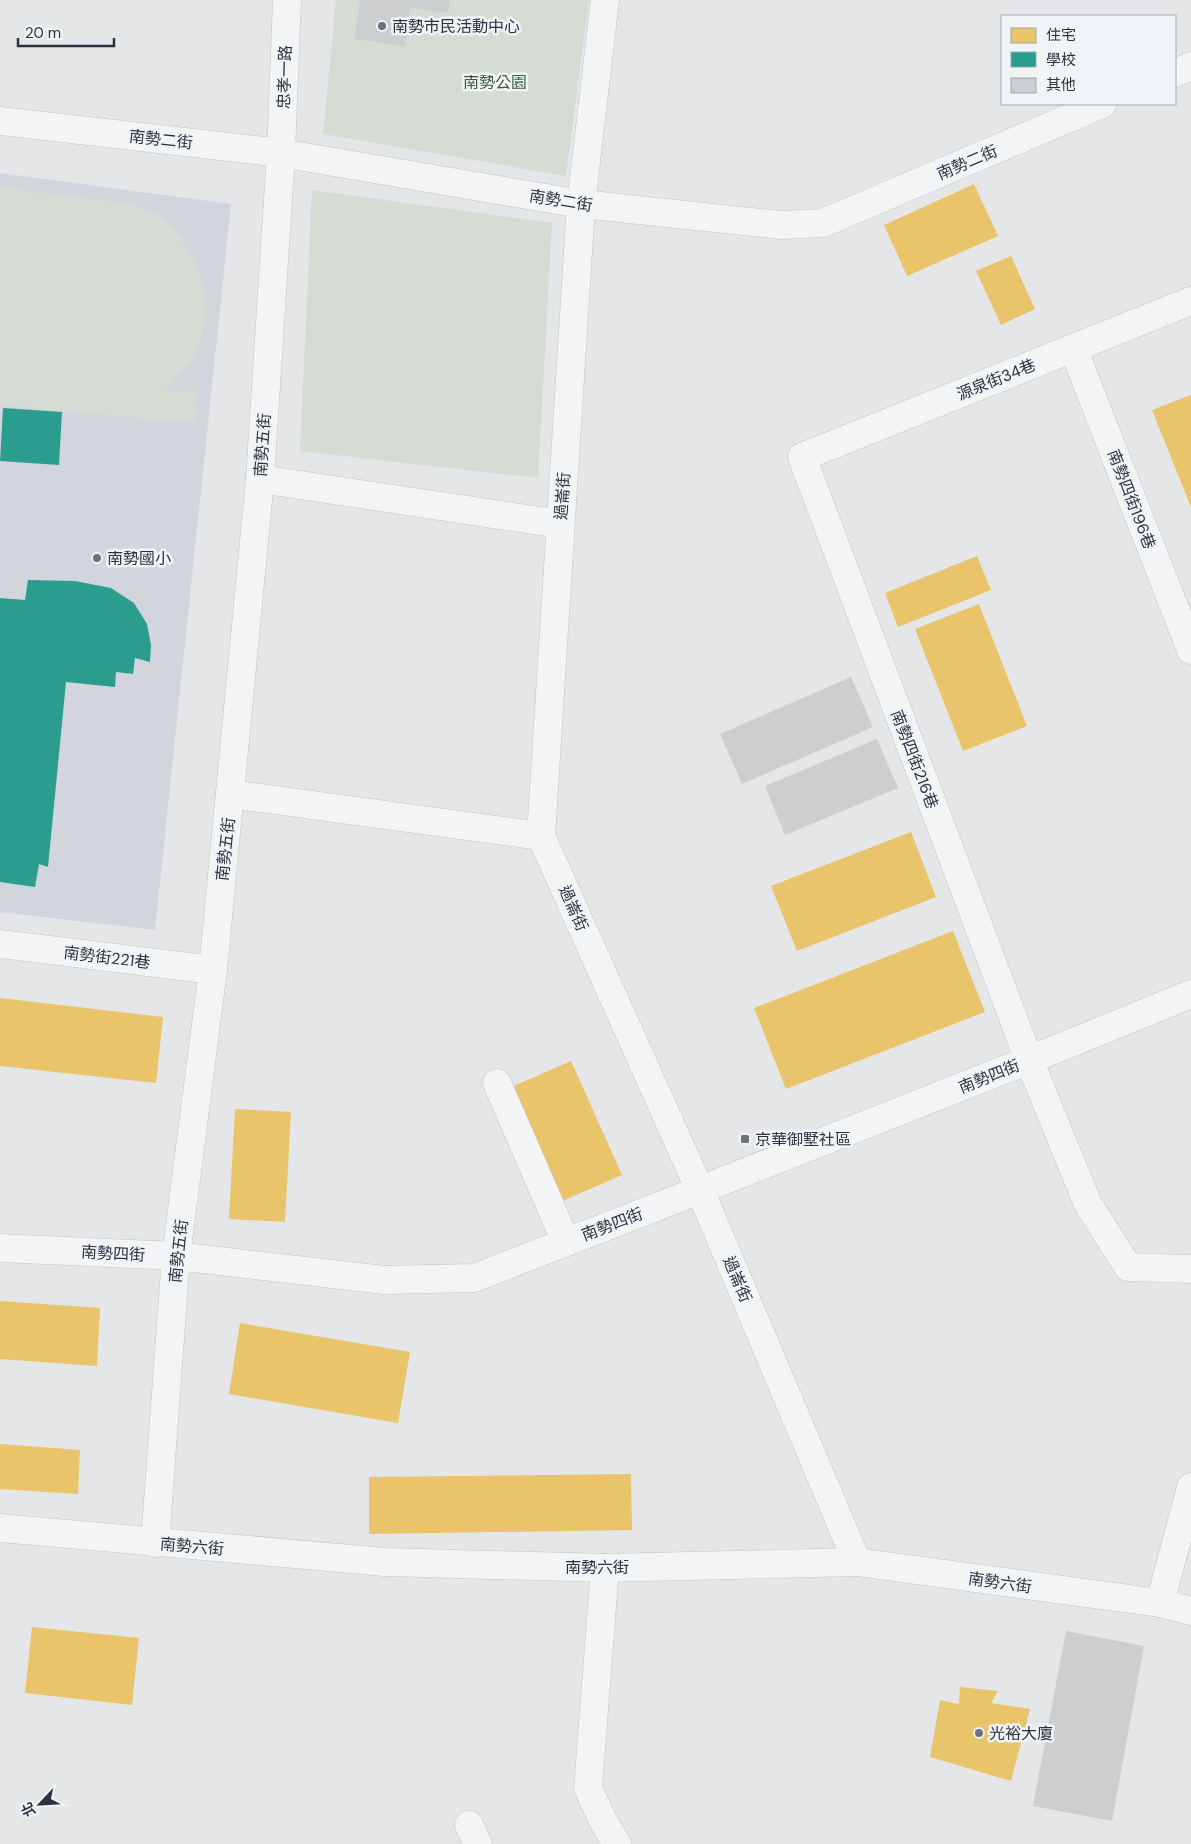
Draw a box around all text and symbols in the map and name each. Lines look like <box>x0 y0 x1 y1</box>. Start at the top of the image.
scale bar <box>18 15 114 47</box>
legend <box>1001 15 1176 105</box>
place label: 南勢市民活動中心 <box>392 16 520 37</box>
marker: 南勢市民活動中心 <box>376 20 388 32</box>
text: 20 m <box>25 23 61 43</box>
text: 住宅 <box>1046 25 1076 45</box>
street label: 忠孝一路 <box>273 45 296 109</box>
text: 學校 <box>1046 50 1076 70</box>
park label: 南勢公園 <box>463 72 527 93</box>
text: 其他 <box>1046 75 1076 95</box>
street label: 南勢二街 <box>128 126 194 153</box>
street label: 南勢二街 <box>934 140 1001 185</box>
street label: 南勢二街 <box>528 185 594 216</box>
street label: 源泉街34巷 <box>954 354 1039 405</box>
street label: 南勢五街 <box>250 412 275 478</box>
street label: 南勢四街196巷 <box>1103 446 1160 552</box>
street label: 過崙街 <box>550 471 575 521</box>
place label: 南勢國小 <box>107 548 171 569</box>
marker: 南勢國小 <box>91 552 103 564</box>
street label: 南勢四街216巷 <box>886 707 943 812</box>
street label: 南勢五街 <box>212 816 239 882</box>
street label: 過崙街 <box>554 882 593 934</box>
street label: 南勢街221巷 <box>62 942 152 973</box>
street label: 南勢四街 <box>956 1055 1023 1098</box>
place label: 京華御墅社區 <box>755 1129 851 1150</box>
marker: 京華御墅社區 <box>739 1133 751 1145</box>
street label: 南勢四街 <box>579 1203 646 1246</box>
street label: 南勢五街 <box>165 1218 192 1284</box>
street label: 南勢四街 <box>80 1241 145 1266</box>
street label: 過崙街 <box>718 1253 757 1305</box>
street label: 南勢六街 <box>159 1533 225 1560</box>
street label: 南勢六街 <box>565 1557 629 1578</box>
street label: 南勢六街 <box>967 1568 1033 1597</box>
place label: 光裕大廈 <box>989 1723 1053 1744</box>
marker: 光裕大廈 <box>973 1727 985 1739</box>
north arrow <box>15 1779 65 1829</box>
text: 北 <box>17 1799 39 1820</box>

